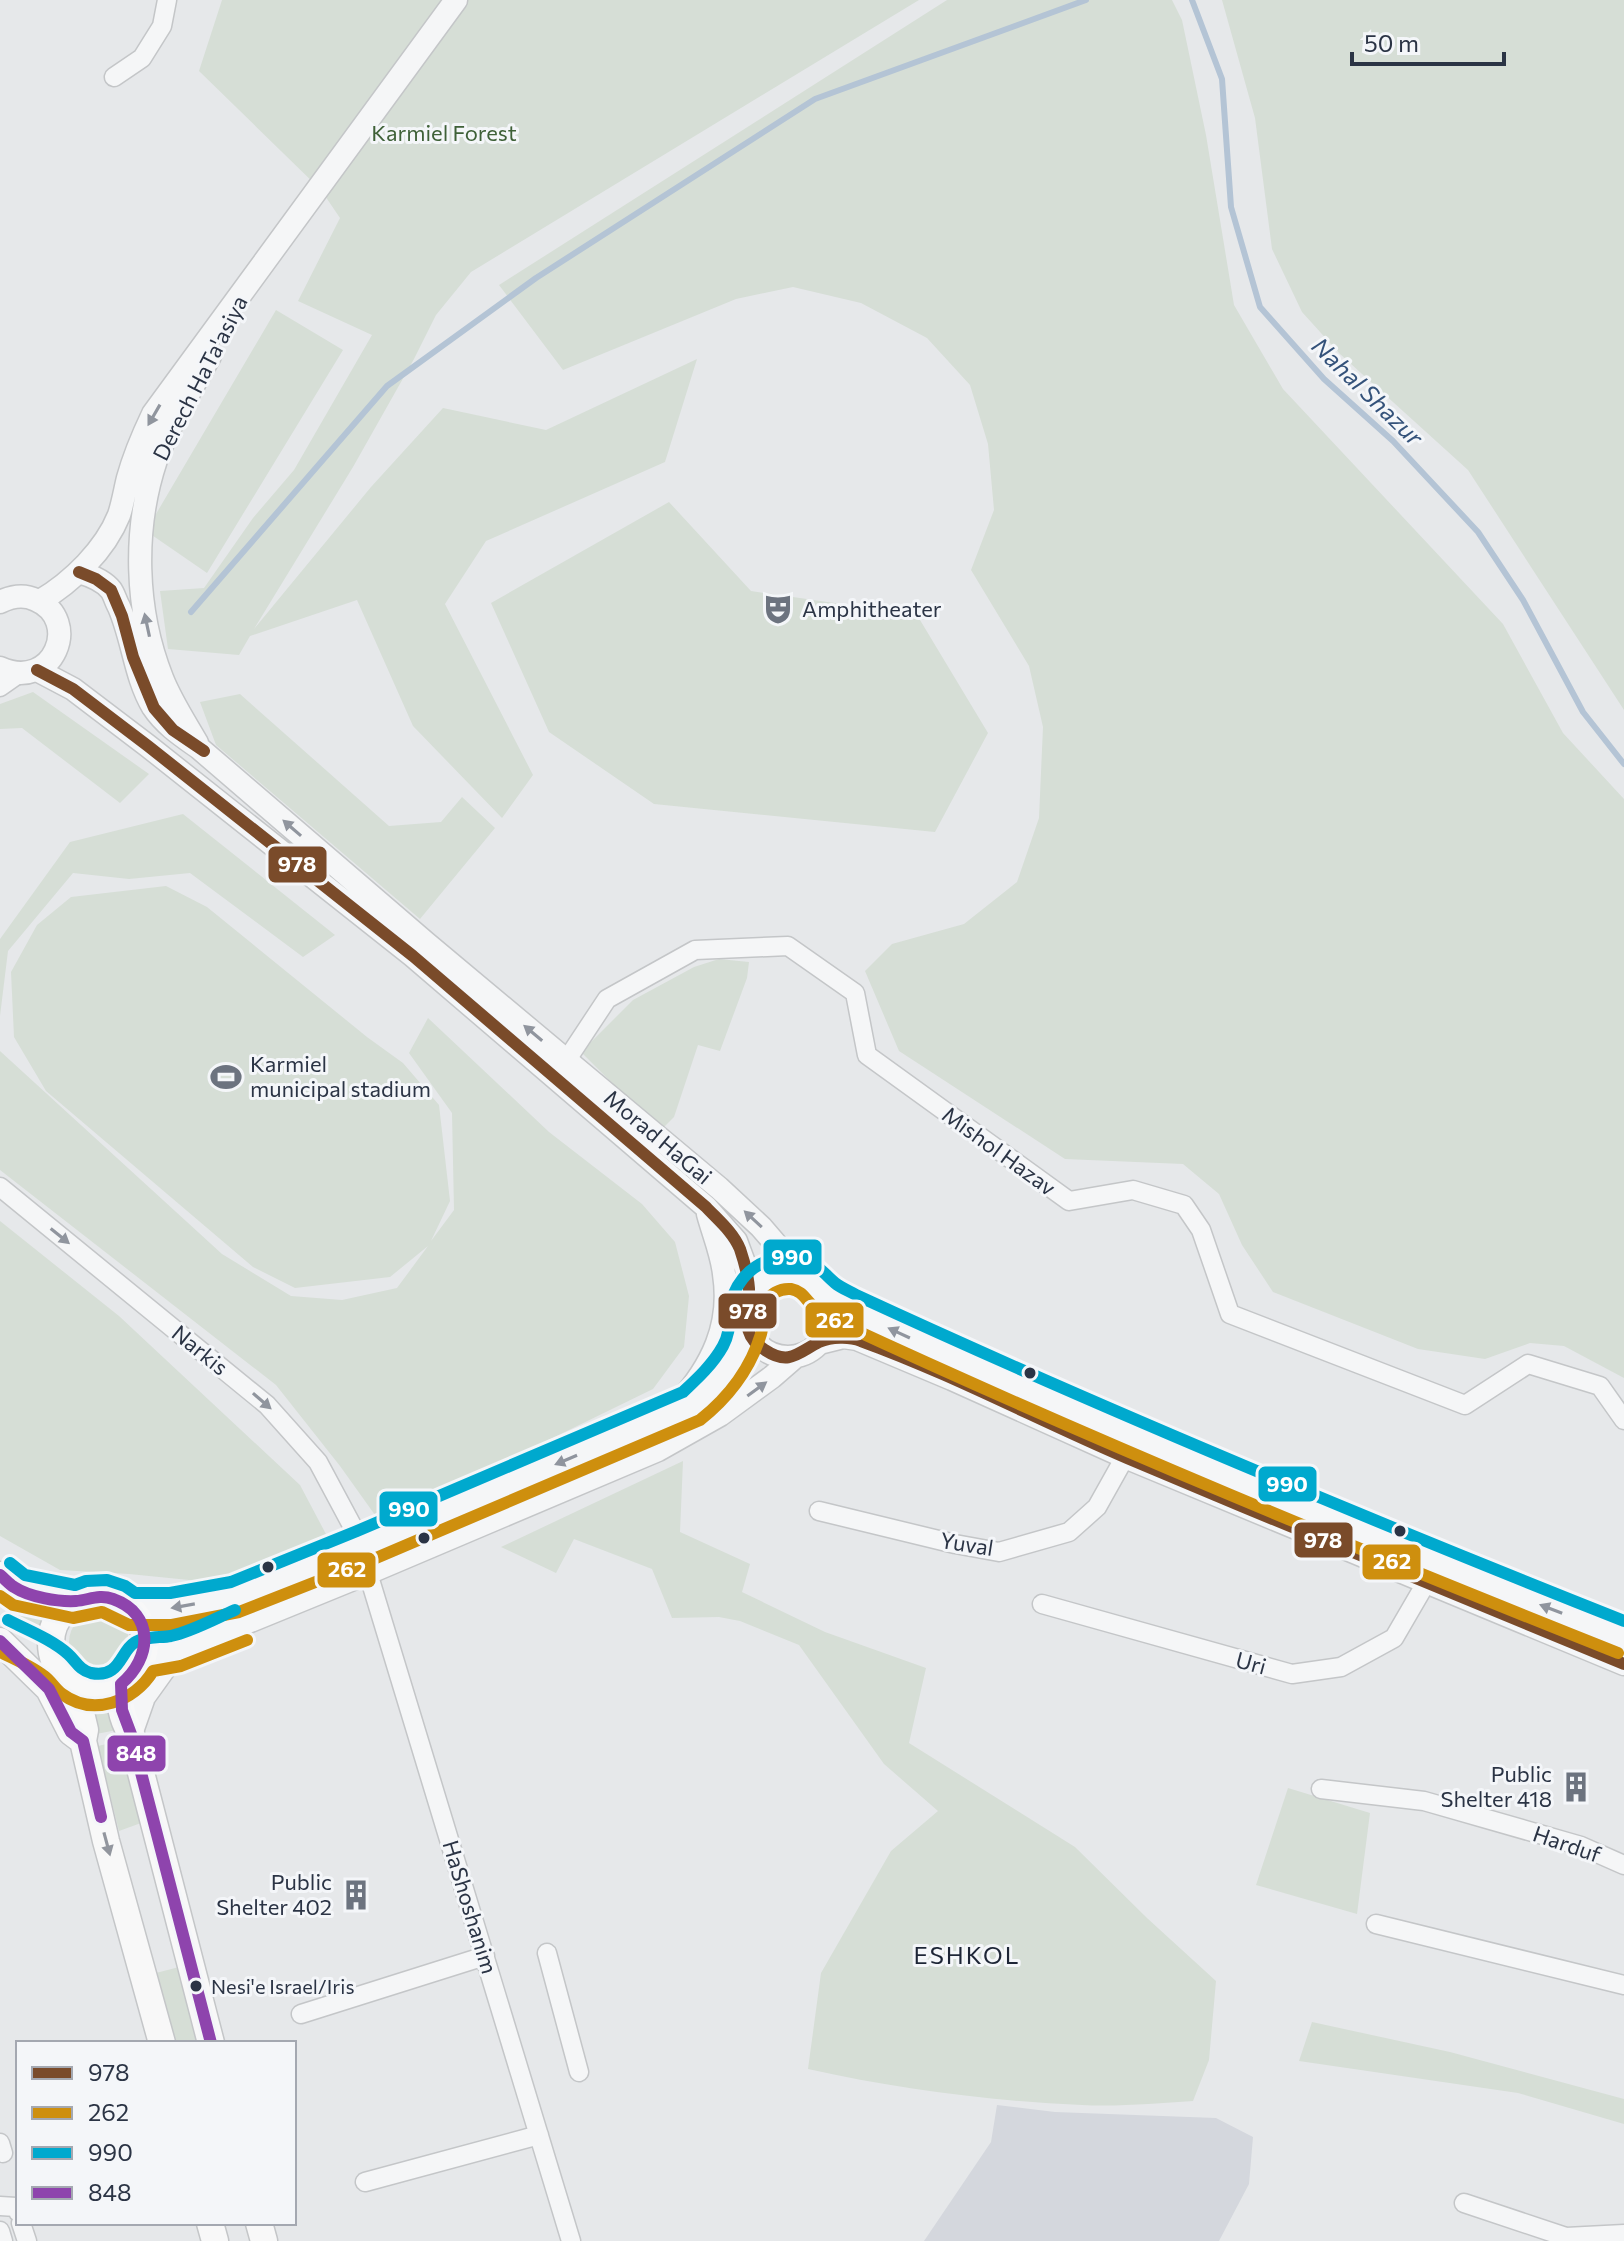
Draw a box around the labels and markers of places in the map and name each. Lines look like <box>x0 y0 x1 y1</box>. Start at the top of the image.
theatre icon: Amphitheater <box>761 592 795 626</box>
place label: Amphitheater <box>802 595 942 622</box>
place label: Karmiel municipal stadium <box>250 1050 431 1102</box>
sports icon: Karmiel municipal stadium <box>209 1060 243 1094</box>
unlabelled marker <box>1022 1365 1038 1381</box>
unlabelled marker <box>1392 1523 1408 1539</box>
unlabelled marker <box>416 1530 432 1546</box>
unlabelled marker <box>260 1559 276 1575</box>
place label: Public Shelter 418 <box>1441 1760 1552 1812</box>
building icon: Public Shelter 418 <box>1559 1770 1593 1804</box>
place label: Public Shelter 402 <box>216 1868 332 1920</box>
building icon: Public Shelter 402 <box>339 1878 373 1912</box>
place label: Nesi'e Israel/Iris <box>211 1974 355 1998</box>
marker: Nesi'e Israel/Iris <box>188 1978 204 1994</box>

